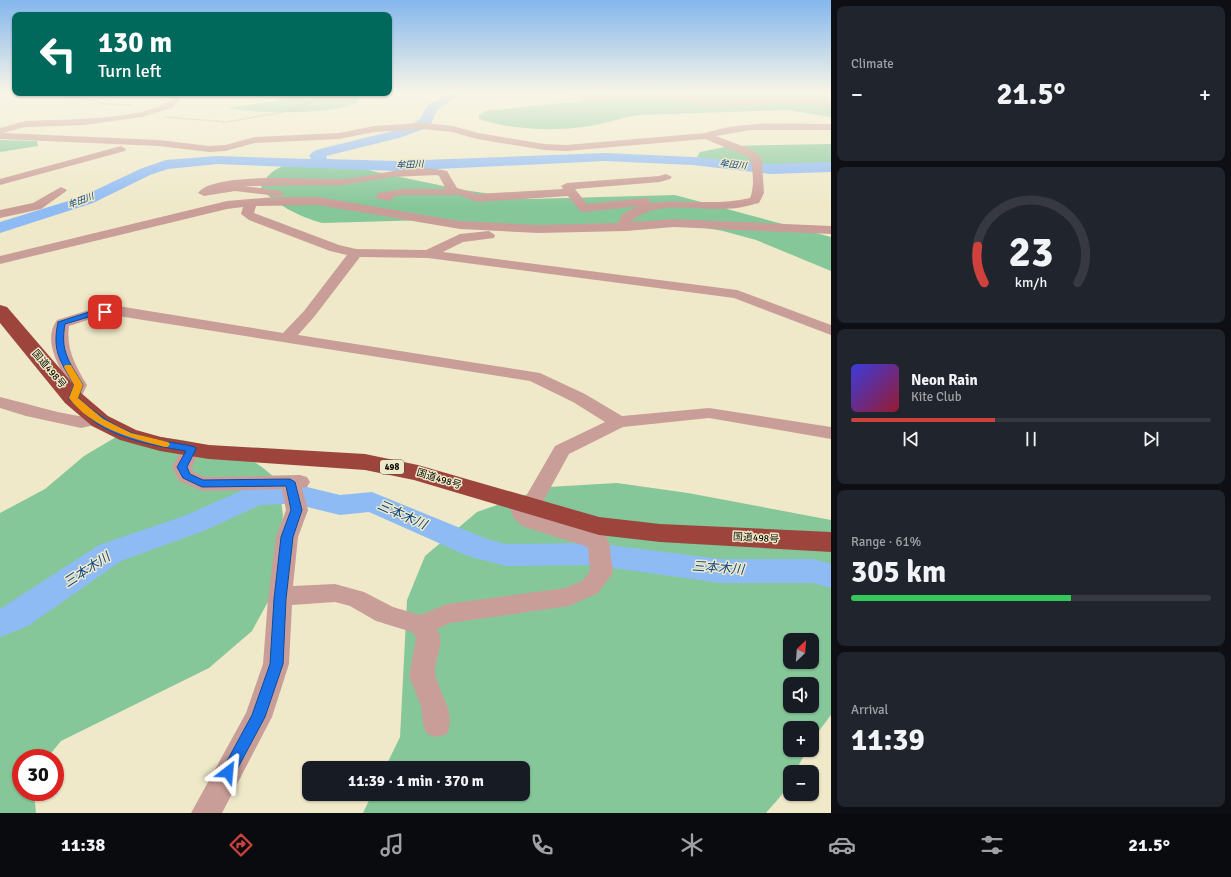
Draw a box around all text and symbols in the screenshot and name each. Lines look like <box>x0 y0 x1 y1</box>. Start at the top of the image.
text: 130 m <box>98 26 172 60</box>
icon: left <box>32 28 84 80</box>
text: Climate <box>851 56 894 72</box>
text: Turn left <box>98 60 161 82</box>
text: 21.5° <box>996 76 1066 113</box>
text: − <box>851 81 863 108</box>
text: + <box>1199 81 1211 108</box>
water label: 牟田川 <box>719 158 748 172</box>
water label: 牟田川 <box>396 159 425 171</box>
water label: 牟田川 <box>66 191 97 211</box>
text: 23 <box>1009 227 1053 278</box>
text: km/h <box>1015 274 1047 291</box>
pin <box>88 295 122 329</box>
icon: arrive <box>94 301 116 323</box>
street label: 国道498号 <box>30 347 68 391</box>
text: Neon Rain <box>911 371 978 389</box>
text: Kite Club <box>911 389 962 405</box>
icon: previous <box>900 428 922 450</box>
icon: pause <box>1020 428 1042 450</box>
icon: next <box>1140 428 1162 450</box>
road number: 498 <box>380 460 404 474</box>
street label: 国道498号 <box>415 467 463 491</box>
water label: 三本木川 <box>375 497 431 534</box>
street label: 国道498号 <box>733 531 779 545</box>
text: Range · 61% <box>851 534 921 550</box>
water label: 三本木川 <box>61 548 115 591</box>
text: 305 km <box>851 554 946 591</box>
water label: 三本木川 <box>691 558 746 578</box>
north arrow <box>783 633 819 669</box>
map controls <box>783 633 819 801</box>
button: sound <box>783 677 819 713</box>
text: Arrival <box>851 702 888 718</box>
button: + <box>783 721 819 757</box>
text: 11:39 <box>851 722 925 759</box>
speed limit sign: 30 <box>12 749 64 801</box>
position arrow <box>207 751 249 793</box>
button: − <box>783 765 819 801</box>
text: 11:39 · 1 min · 370 m <box>348 772 484 790</box>
icon: directions <box>227 831 255 859</box>
icon: music <box>378 831 406 859</box>
icon: phone <box>528 831 556 859</box>
icon: climate <box>678 831 706 859</box>
icon: car <box>828 831 856 859</box>
icon: filters <box>978 831 1006 859</box>
text: 11:38 <box>61 834 105 856</box>
text: 21.5° <box>1128 834 1170 856</box>

